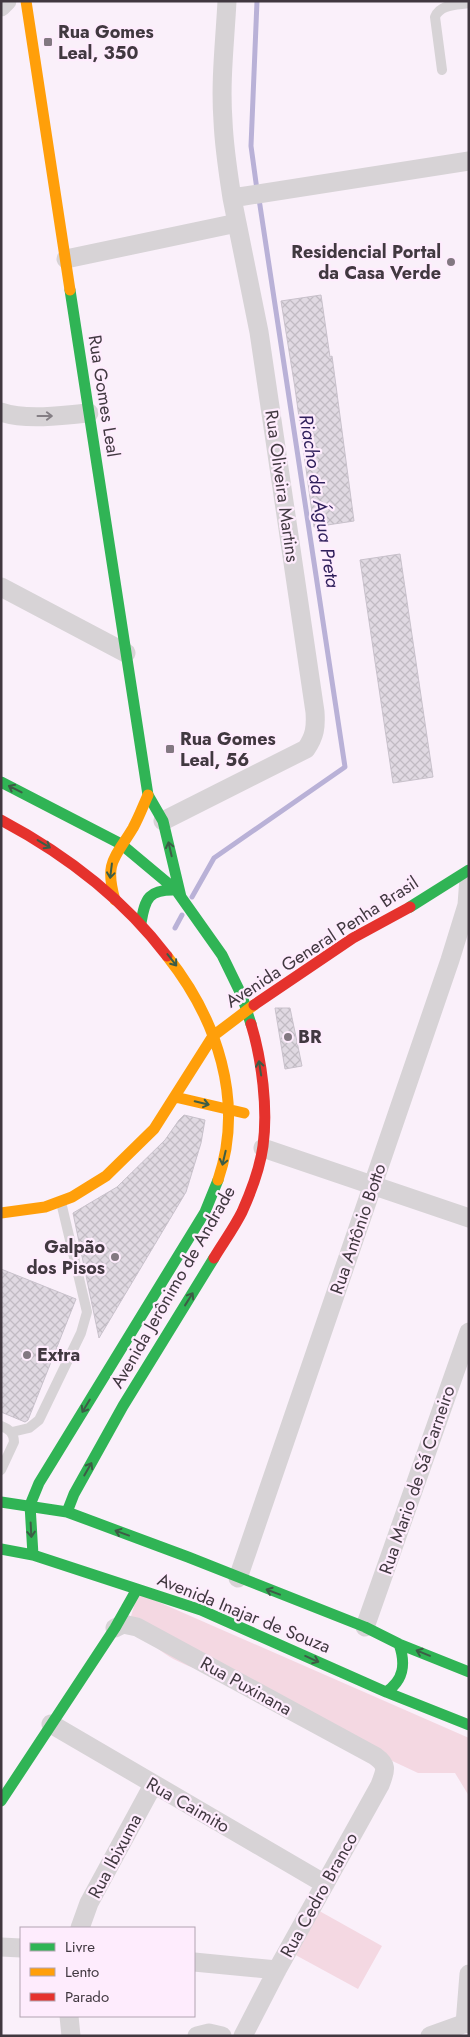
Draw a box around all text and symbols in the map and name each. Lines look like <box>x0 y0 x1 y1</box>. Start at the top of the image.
place label: Rua Gomes Leal, 350 <box>58 19 154 66</box>
marker: Rua Gomes Leal, 350 <box>42 36 54 48</box>
place label: Residencial Portal da Casa Verde <box>291 239 441 286</box>
marker: Residencial Portal da Casa Verde <box>445 256 457 268</box>
street label: Rua Gomes Leal <box>82 333 126 459</box>
street label: Rua Oliveira Martins <box>258 408 306 564</box>
one-way arrow <box>36 411 53 421</box>
water label: Riacho da Água Preta <box>292 412 347 590</box>
place label: Rua Gomes Leal, 56 <box>180 726 276 773</box>
marker: Rua Gomes Leal, 56 <box>164 743 176 755</box>
one-way arrow <box>8 784 23 794</box>
one-way arrow <box>36 840 50 850</box>
one-way arrow <box>165 842 174 858</box>
one-way arrow <box>106 863 116 879</box>
street label: Avenida General Penha Brasil <box>220 870 424 1014</box>
one-way arrow <box>167 954 178 967</box>
place label: BR <box>298 1024 322 1050</box>
marker: BR <box>282 1031 294 1043</box>
one-way arrow <box>254 1061 264 1077</box>
one-way arrow <box>193 1099 209 1108</box>
one-way arrow <box>219 1149 228 1165</box>
street label: Rua Antônio Botto <box>323 1160 393 1298</box>
street label: Avenida Jerônimo de Andrade <box>104 1181 242 1393</box>
place label: Galpão dos Pisos <box>26 1234 105 1281</box>
marker: Galpão dos Pisos <box>109 1251 121 1263</box>
one-way arrow <box>185 1293 195 1307</box>
place label: Extra <box>37 1342 80 1368</box>
marker: Extra <box>21 1349 33 1361</box>
street label: Rua Mario de Sá Carneiro <box>372 1382 462 1578</box>
one-way arrow <box>80 1398 90 1412</box>
one-way arrow <box>83 1461 93 1476</box>
one-way arrow <box>27 1522 36 1538</box>
one-way arrow <box>115 1528 130 1537</box>
street label: Avenida Inajar de Souza <box>154 1566 334 1660</box>
one-way arrow <box>266 1586 281 1596</box>
one-way arrow <box>416 1648 431 1657</box>
street label: Rua Puxinana <box>196 1650 296 1722</box>
one-way arrow <box>304 1654 319 1664</box>
street label: Rua Caimito <box>142 1771 235 1839</box>
street label: Rua Ibixuma <box>82 1809 148 1903</box>
street label: Rua Cedro Branco <box>274 1828 364 1962</box>
legend <box>20 1927 195 2017</box>
text: Livre <box>65 1936 95 1958</box>
text: Lento <box>65 1961 99 1983</box>
text: Parado <box>65 1986 109 2008</box>

